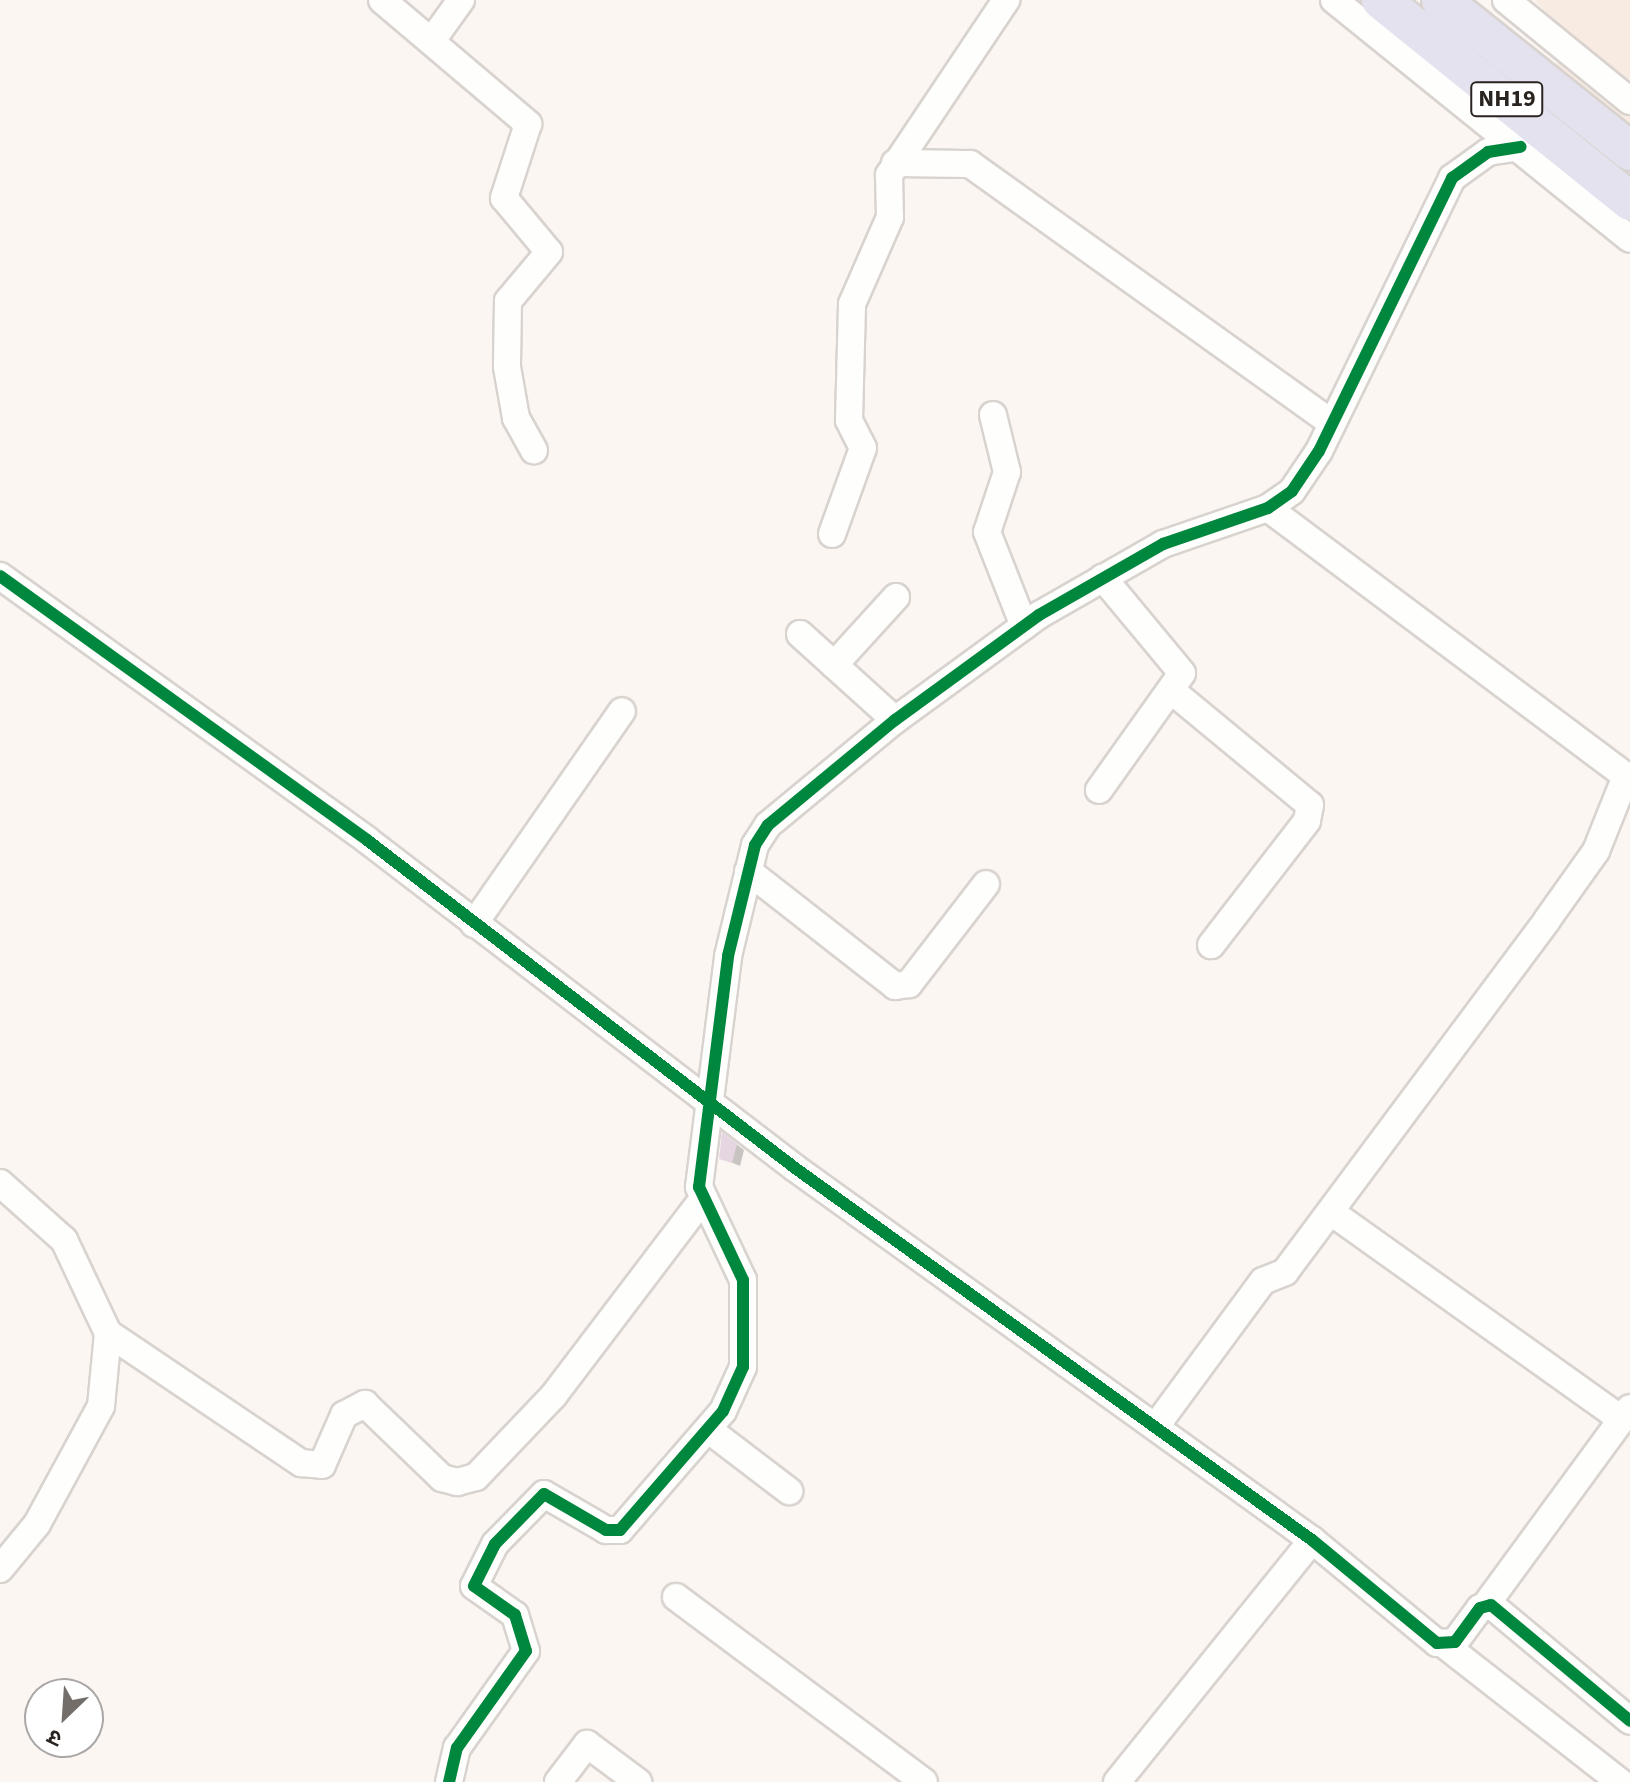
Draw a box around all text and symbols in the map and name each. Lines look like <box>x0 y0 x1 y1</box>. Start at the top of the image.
road number: NH19 <box>1469 79 1545 119</box>
north arrow <box>24 1678 104 1758</box>
text: उ <box>42 1721 67 1755</box>

